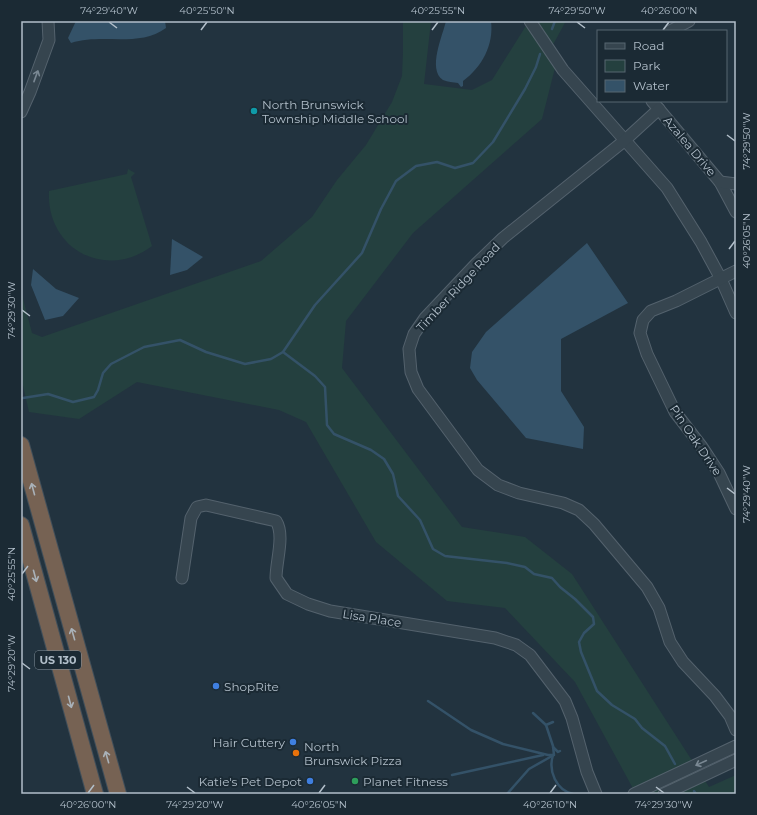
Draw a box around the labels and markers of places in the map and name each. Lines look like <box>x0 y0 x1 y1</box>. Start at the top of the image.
place label: North Brunswick Township Middle School <box>262 97 408 126</box>
marker: North Brunswick Township Middle School <box>249 106 259 116</box>
place label: ShopRite <box>224 679 279 694</box>
marker: ShopRite <box>211 681 221 691</box>
place label: Hair Cuttery <box>213 735 285 750</box>
marker: Hair Cuttery <box>288 737 298 747</box>
place label: North Brunswick Pizza <box>304 739 402 768</box>
marker: North Brunswick Pizza <box>291 748 301 758</box>
place label: Katie's Pet Depot <box>199 774 302 789</box>
place label: Planet Fitness <box>363 774 448 789</box>
marker: Katie's Pet Depot <box>305 776 315 786</box>
marker: Planet Fitness <box>350 776 360 786</box>

